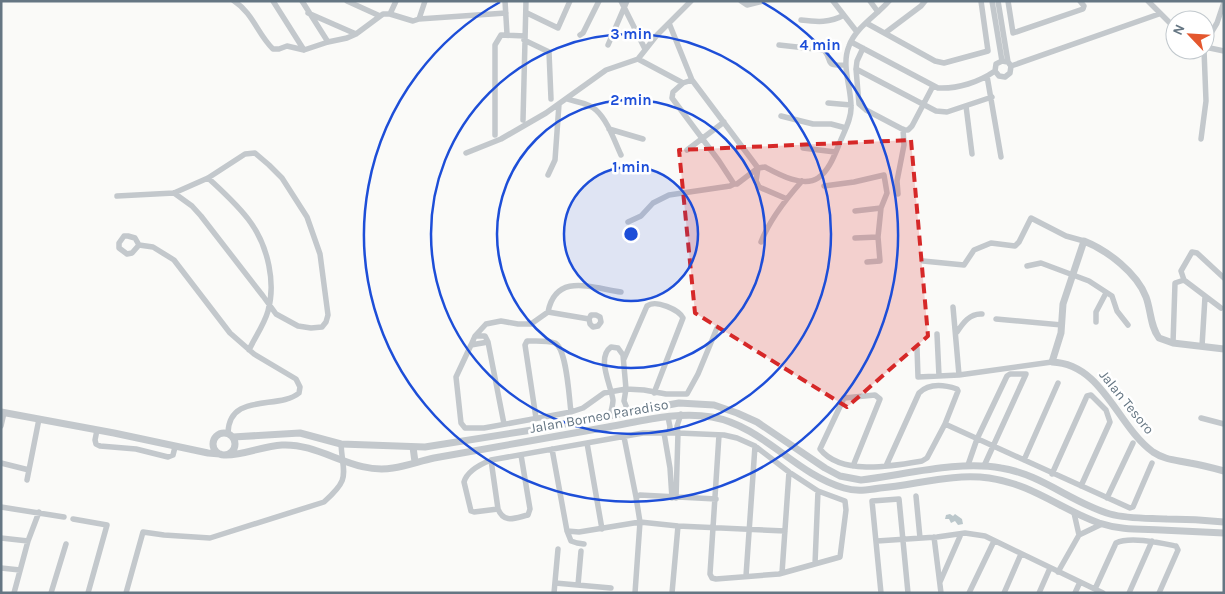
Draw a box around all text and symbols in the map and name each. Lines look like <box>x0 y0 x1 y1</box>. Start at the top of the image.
north arrow <box>1165 10 1215 60</box>
text: N <box>1169 22 1188 38</box>
text: 3 min <box>610 25 652 43</box>
text: 4 min <box>799 36 841 54</box>
text: 2 min <box>610 91 652 109</box>
text: 1 min <box>612 158 650 176</box>
centre of rings <box>622 225 640 243</box>
street label: Jalan Tesoro <box>1096 367 1158 438</box>
street label: Jalan Borneo Paradiso <box>528 396 670 437</box>

